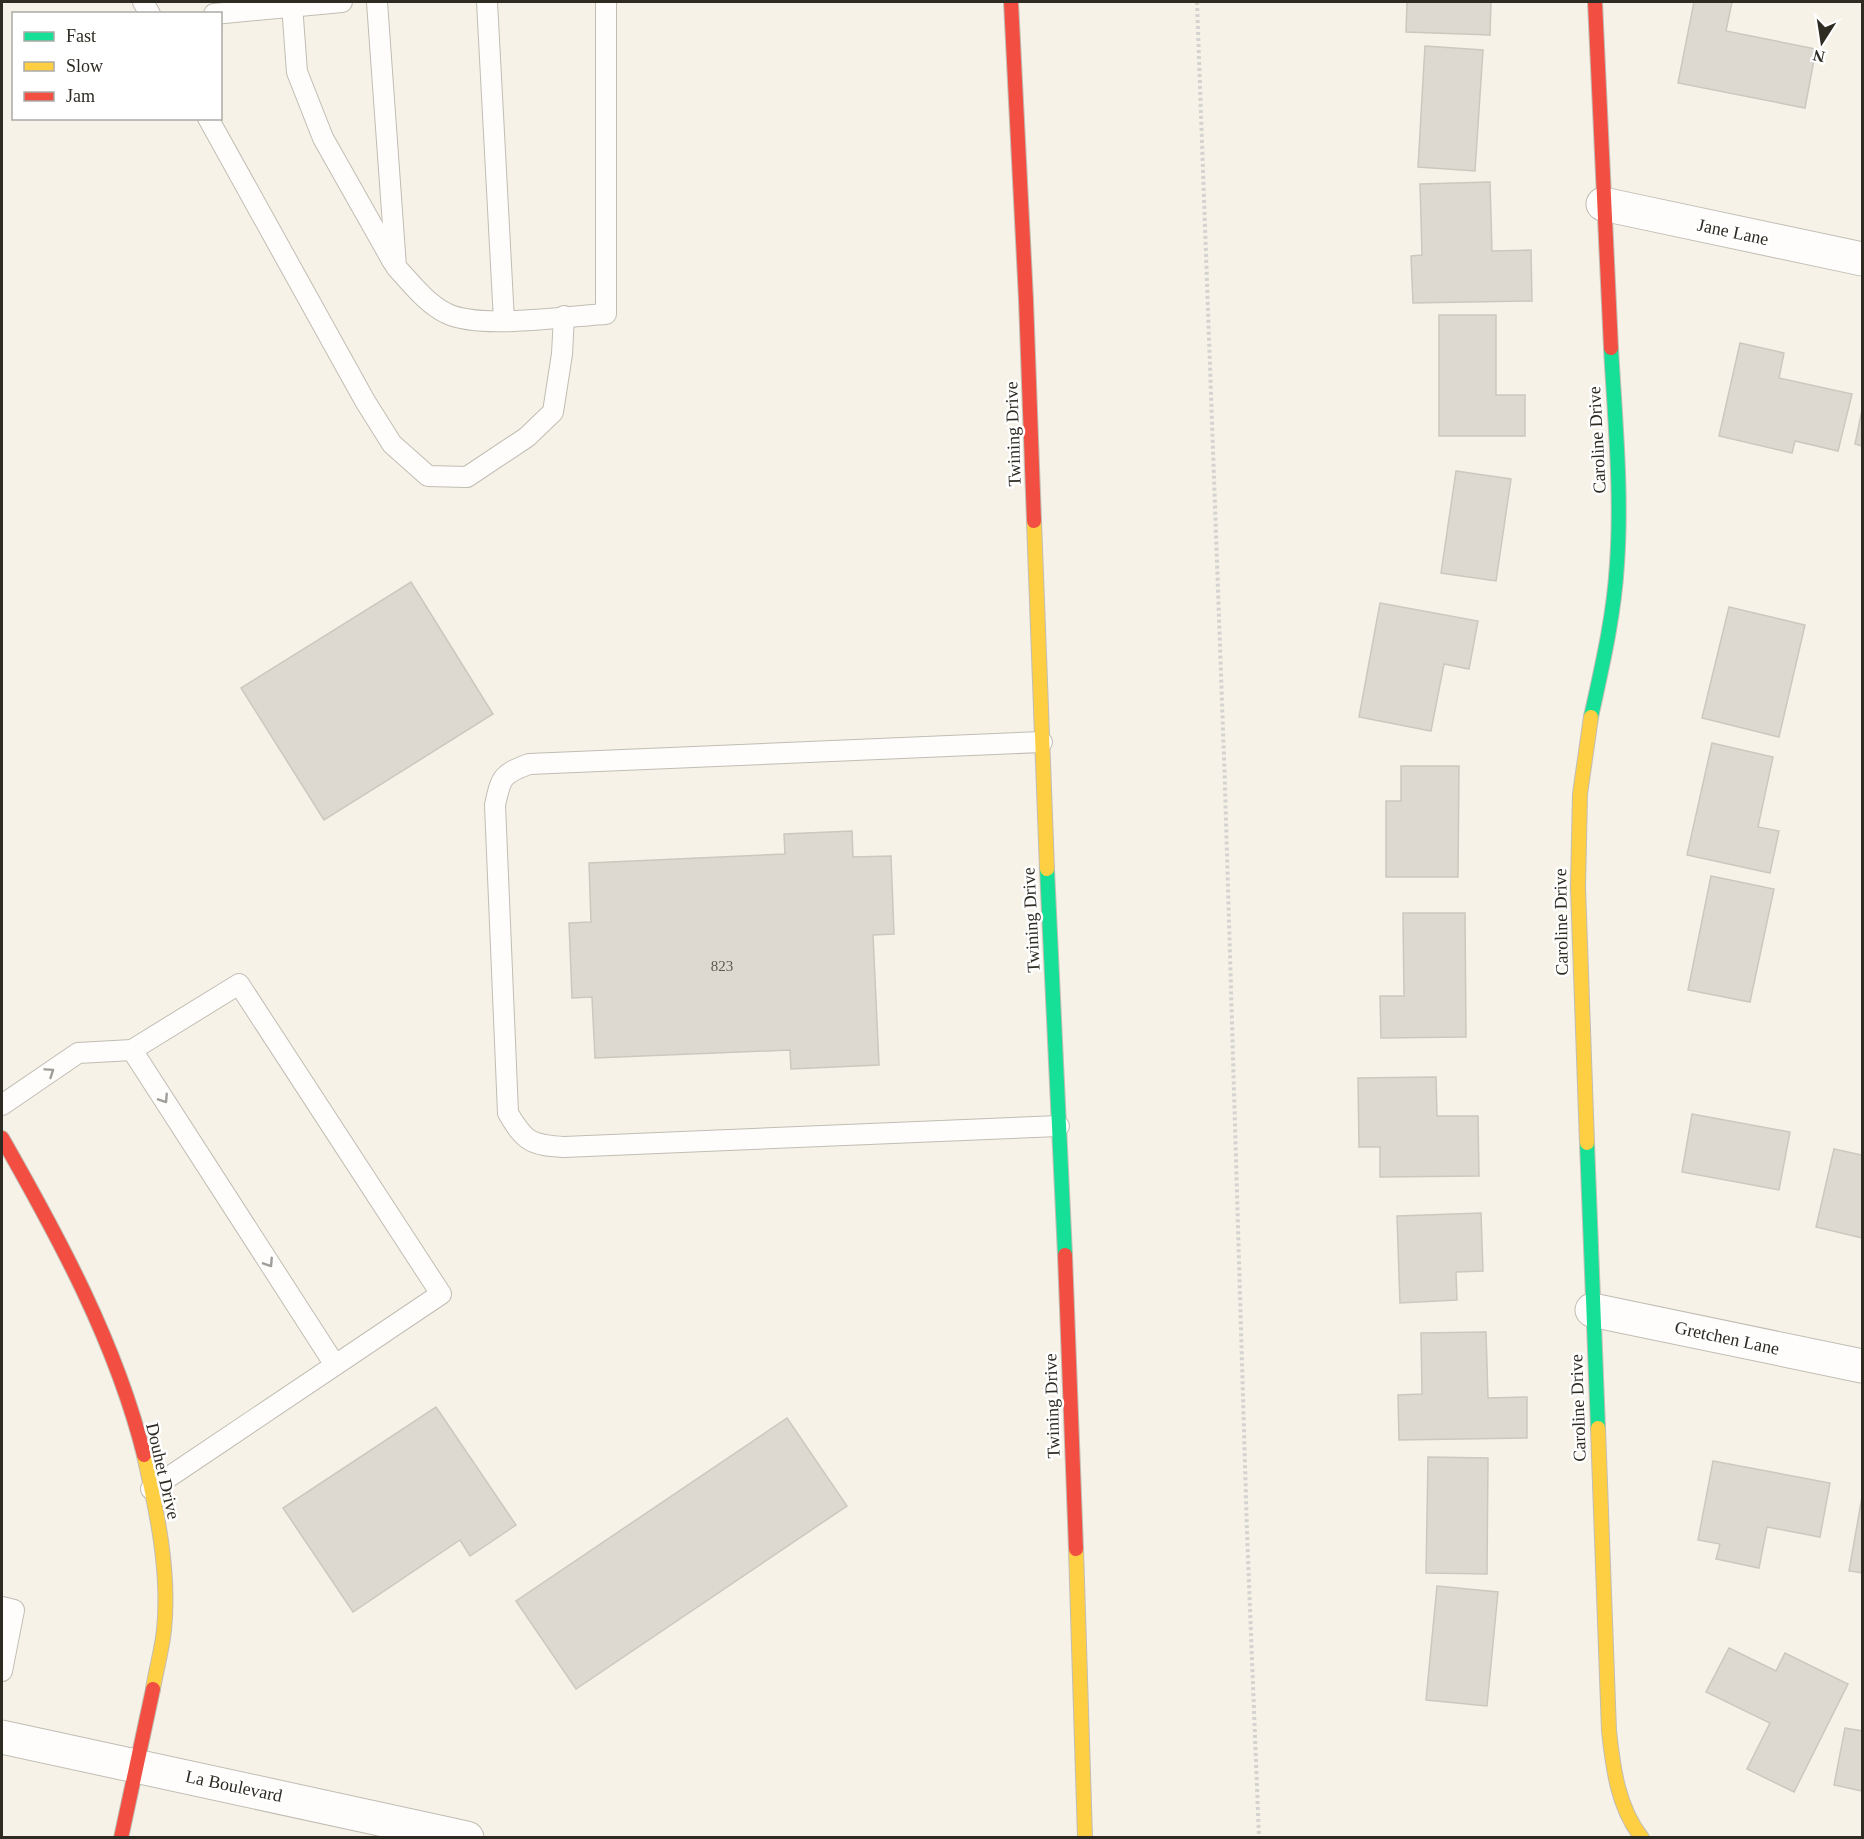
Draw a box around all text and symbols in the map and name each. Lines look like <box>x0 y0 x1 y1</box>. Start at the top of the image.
legend <box>12 12 222 120</box>
north arrow <box>1792 12 1852 72</box>
text: Fast <box>66 26 96 46</box>
text: N <box>1811 47 1826 66</box>
text: Slow <box>66 56 103 76</box>
text: Jam <box>66 86 95 106</box>
street label: Jane Lane <box>1695 215 1771 249</box>
street label: Twining Drive <box>1001 381 1025 487</box>
street label: Caroline Drive <box>1584 386 1610 494</box>
street label: Twining Drive <box>1018 867 1044 973</box>
street label: Caroline Drive <box>1550 868 1572 976</box>
house number: 823 <box>711 958 733 974</box>
one-way arrow <box>43 1068 54 1079</box>
one-way arrow <box>157 1092 168 1103</box>
one-way arrow <box>262 1257 274 1267</box>
street label: Gretchen Lane <box>1673 1317 1781 1359</box>
street label: Twining Drive <box>1040 1353 1064 1459</box>
street label: Caroline Drive <box>1566 1354 1590 1462</box>
street label: Douhet Drive <box>142 1421 184 1521</box>
street label: La Boulevard <box>184 1766 284 1806</box>

